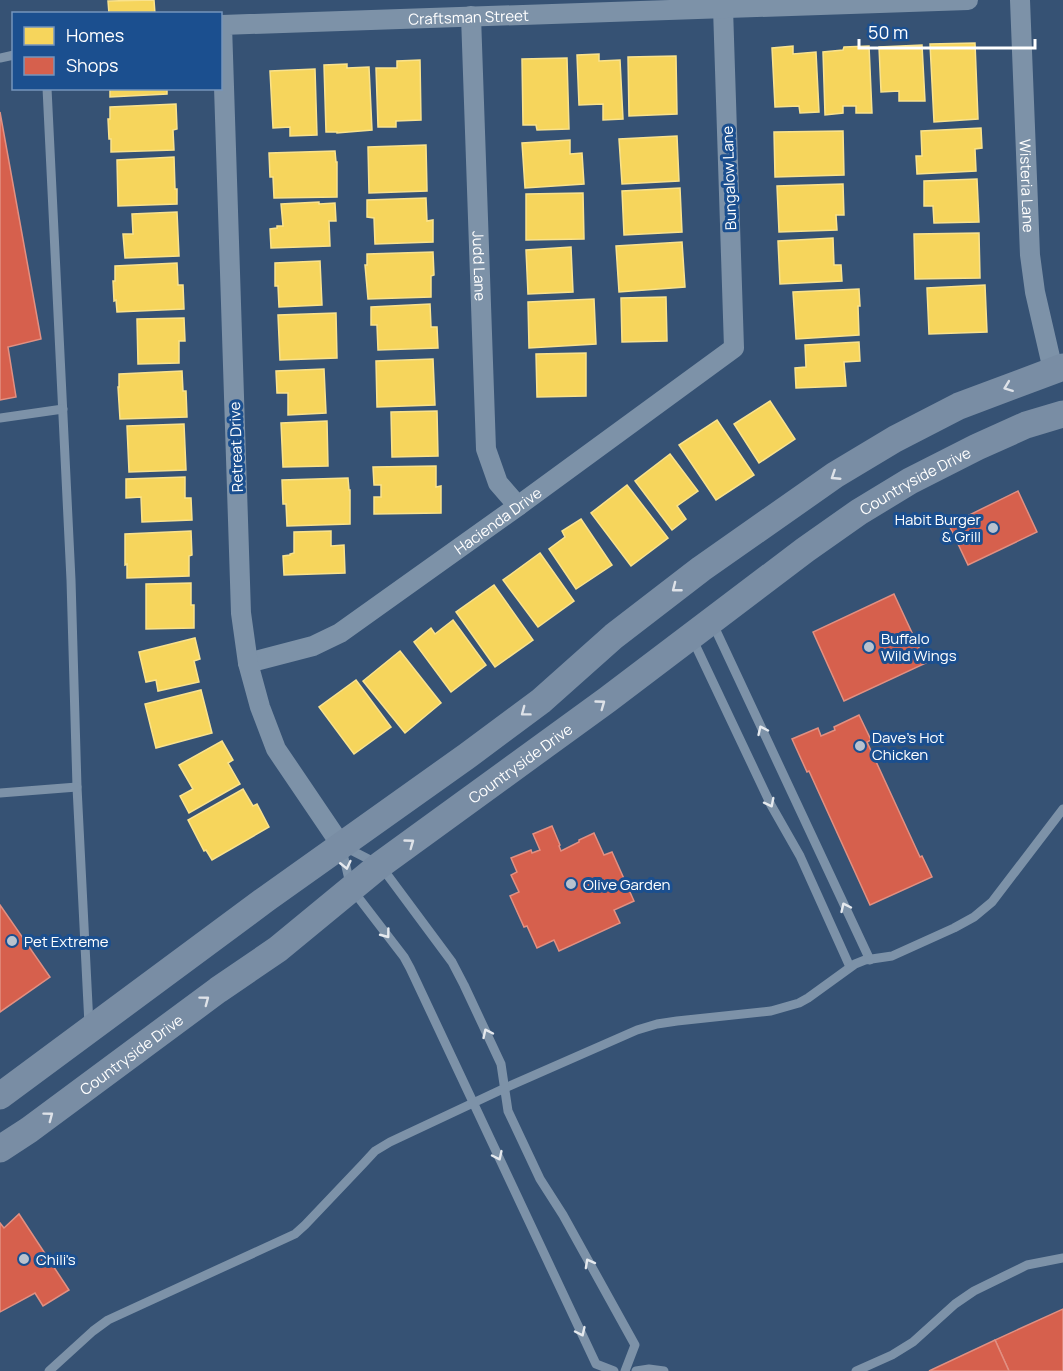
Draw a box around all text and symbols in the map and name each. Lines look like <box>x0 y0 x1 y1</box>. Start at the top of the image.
street label: Craftsman Street <box>408 4 529 29</box>
legend <box>12 12 222 90</box>
scale bar <box>859 12 1034 50</box>
text: 50 m <box>868 20 908 44</box>
text: Homes <box>66 23 124 47</box>
text: Shops <box>66 53 118 77</box>
street label: Bungalow Lane <box>717 125 741 231</box>
street label: Wisteria Lane <box>1015 139 1040 233</box>
street label: Judd Lane <box>468 230 491 302</box>
one-way arrow <box>1003 380 1014 392</box>
street label: Retreat Drive <box>224 401 248 493</box>
street label: Countryside Drive <box>856 441 974 520</box>
one-way arrow <box>831 468 841 480</box>
street label: Hacienda Drive <box>450 482 546 559</box>
place label: Habit Burger & Grill <box>895 509 982 547</box>
marker: Habit Burger & Grill <box>986 521 1000 535</box>
one-way arrow <box>672 581 683 592</box>
place label: Buffalo Wild Wings <box>881 628 957 666</box>
marker: Buffalo Wild Wings <box>862 640 876 654</box>
one-way arrow <box>595 700 606 711</box>
one-way arrow <box>521 705 532 716</box>
street label: Countryside Drive <box>464 718 577 808</box>
one-way arrow <box>758 726 770 737</box>
place label: Dave's Hot Chicken <box>872 727 944 765</box>
marker: Dave's Hot Chicken <box>853 739 867 753</box>
one-way arrow <box>763 796 774 807</box>
one-way arrow <box>403 839 414 850</box>
one-way arrow <box>338 860 351 870</box>
place label: Olive Garden <box>583 874 671 895</box>
marker: Olive Garden <box>564 877 578 891</box>
one-way arrow <box>840 902 852 913</box>
one-way arrow <box>379 928 390 939</box>
place label: Pet Extreme <box>24 931 109 952</box>
marker: Pet Extreme <box>5 934 19 948</box>
one-way arrow <box>198 996 209 1007</box>
street label: Countryside Drive <box>75 1009 188 1100</box>
one-way arrow <box>482 1028 494 1039</box>
one-way arrow <box>42 1112 53 1123</box>
one-way arrow <box>491 1149 503 1160</box>
place label: Chili's <box>36 1249 76 1270</box>
marker: Chili's <box>17 1252 31 1266</box>
one-way arrow <box>585 1259 596 1269</box>
one-way arrow <box>573 1326 585 1337</box>

